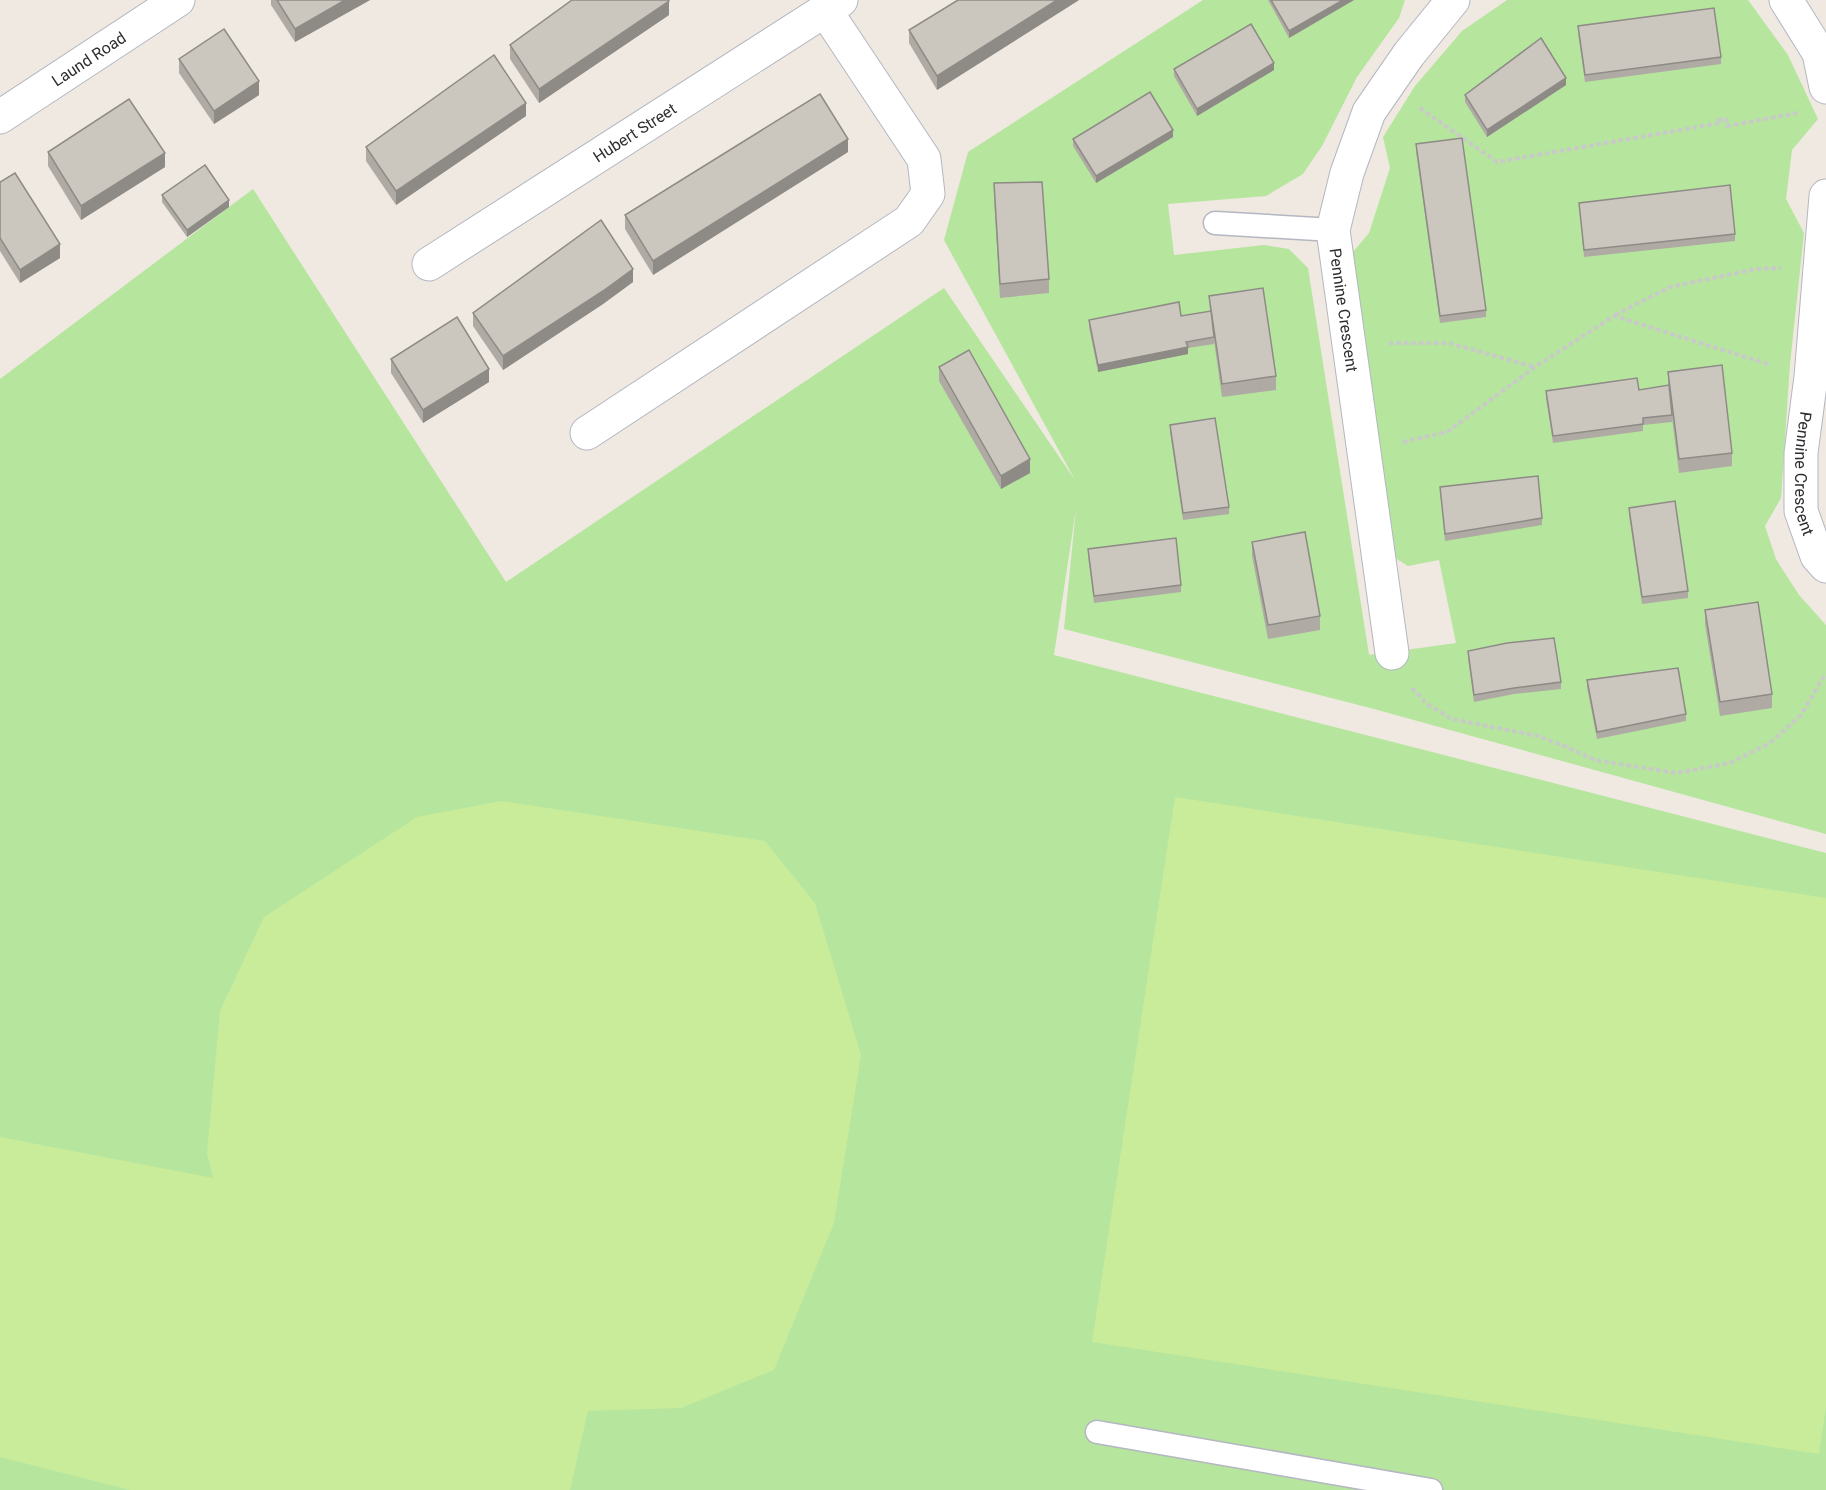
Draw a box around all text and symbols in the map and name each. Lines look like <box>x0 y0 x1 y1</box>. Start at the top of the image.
street label: Laund Road <box>48 28 129 90</box>
street label: Hubert Street <box>590 99 680 166</box>
street label: Pennine Crescent <box>1325 247 1362 373</box>
street label: Pennine Crescent <box>1791 410 1818 538</box>

